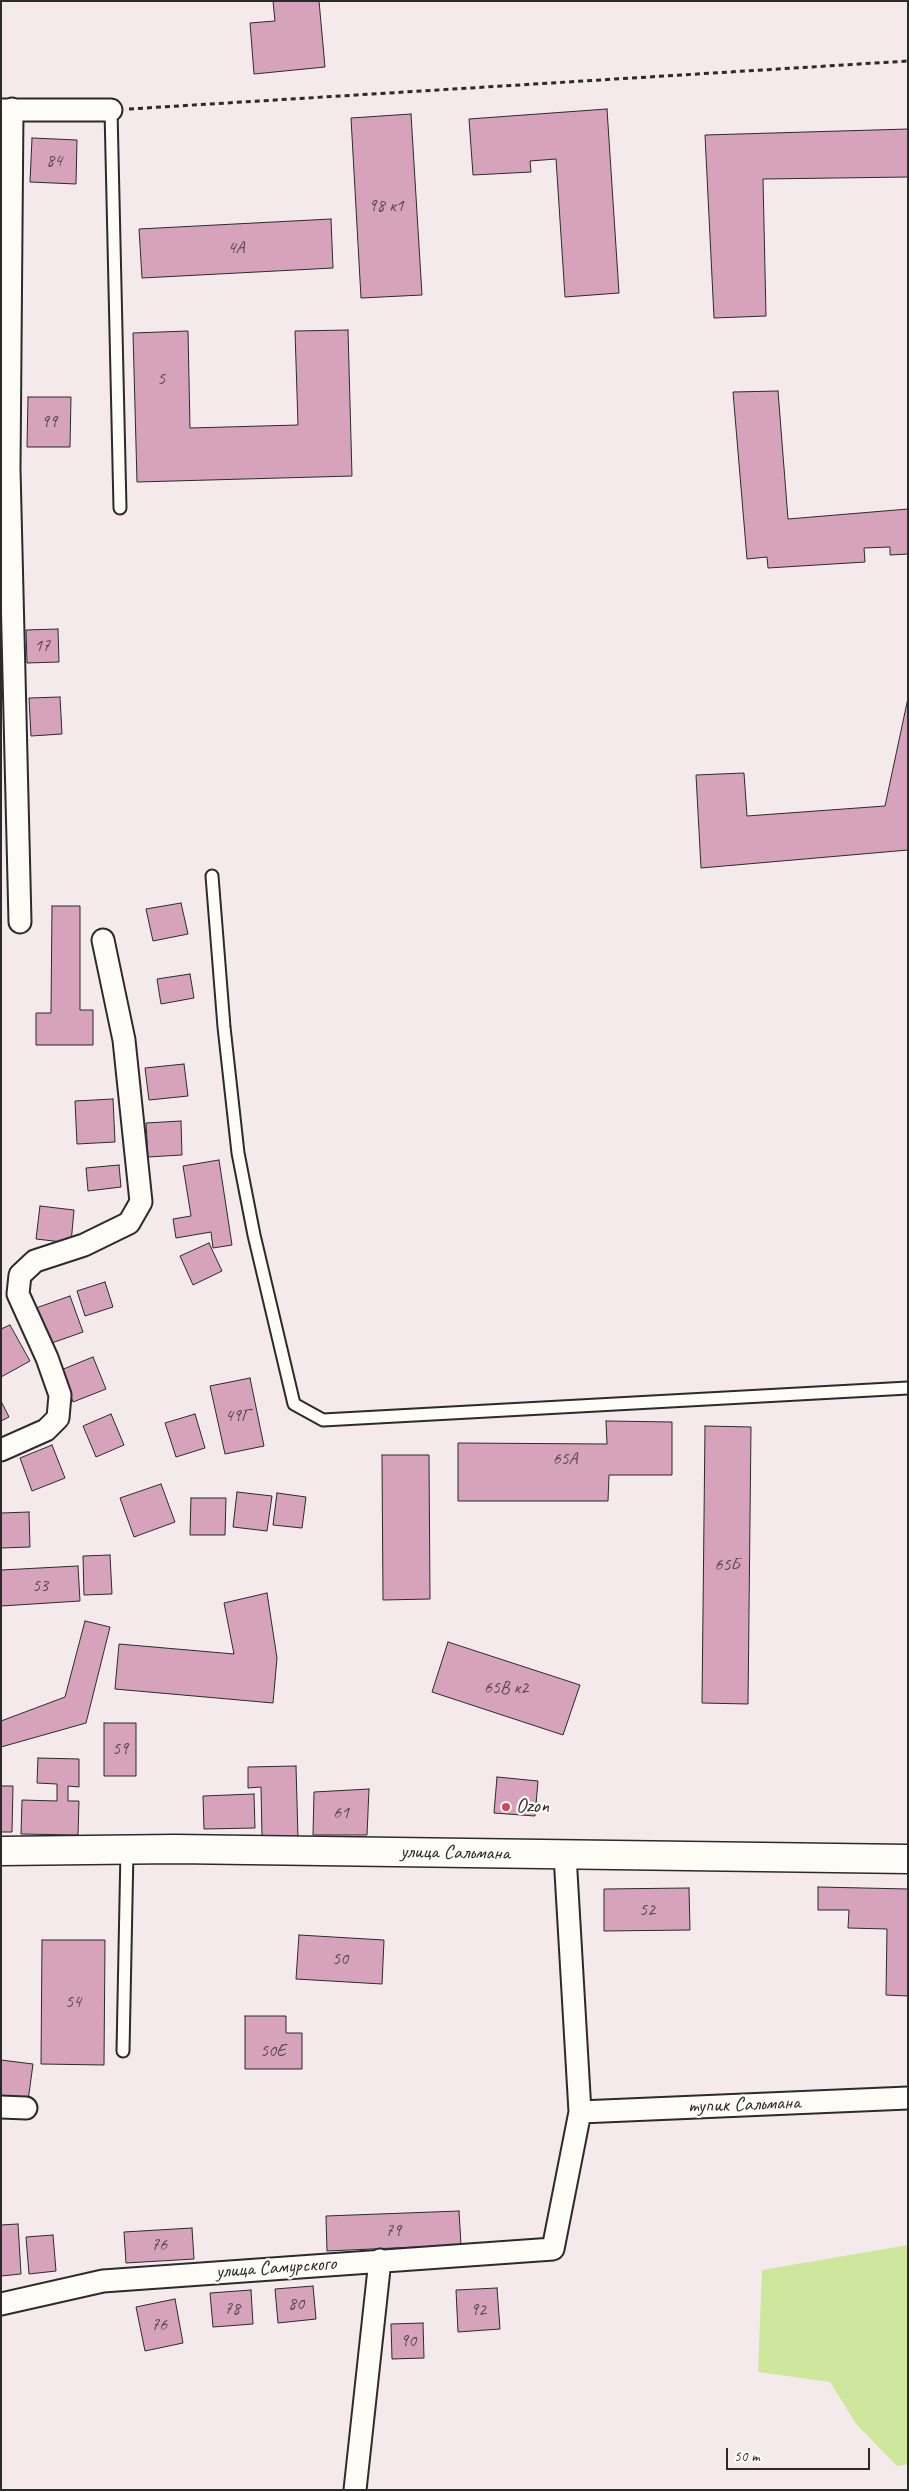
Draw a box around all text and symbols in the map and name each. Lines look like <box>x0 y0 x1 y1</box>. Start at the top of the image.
house number: 84 <box>46 150 62 172</box>
house number: 98 к1 <box>368 195 404 217</box>
house number: 4А <box>227 237 245 259</box>
house number: 5 <box>157 368 165 390</box>
house number: 99 <box>41 411 57 433</box>
house number: 17 <box>34 635 50 657</box>
house number: 49Г <box>225 1405 249 1427</box>
house number: 65А <box>552 1448 578 1470</box>
house number: 65Б <box>714 1554 740 1576</box>
house number: 53 <box>32 1575 48 1597</box>
house number: 65В к2 <box>484 1677 528 1699</box>
house number: 59 <box>112 1738 128 1760</box>
place label: Ozon <box>516 1795 549 1819</box>
marker: Ozon <box>500 1801 512 1813</box>
house number: 61 <box>333 1802 349 1824</box>
street label: улица Сальмана <box>400 1840 510 1866</box>
house number: 52 <box>639 1899 655 1921</box>
house number: 50 <box>332 1948 348 1970</box>
house number: 54 <box>65 1991 81 2013</box>
house number: 50Е <box>260 2040 286 2062</box>
street label: тупик Сальмана <box>687 2091 801 2119</box>
house number: 79 <box>385 2220 401 2242</box>
house number: 76 <box>151 2234 167 2256</box>
street label: улица Самурского <box>215 2252 337 2284</box>
house number: 80 <box>288 2293 304 2315</box>
house number: 78 <box>224 2298 240 2320</box>
house number: 92 <box>470 2299 486 2321</box>
house number: 76 <box>151 2314 167 2336</box>
house number: 90 <box>400 2330 416 2352</box>
scale bar <box>729 2438 873 2470</box>
text: 50 m <box>734 2447 760 2466</box>

